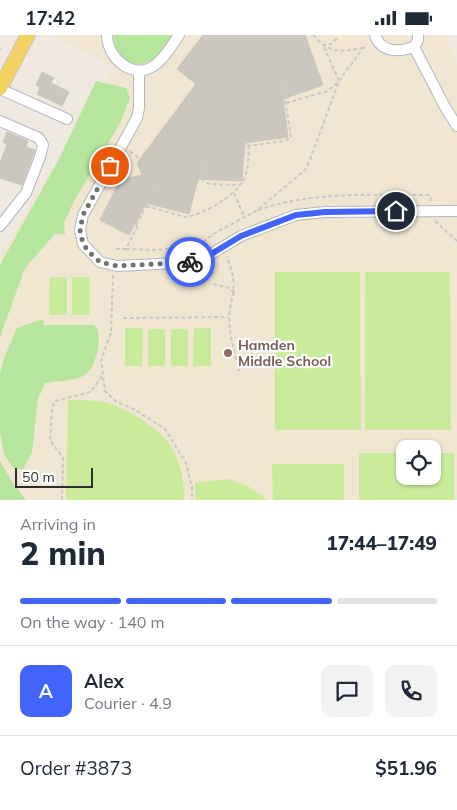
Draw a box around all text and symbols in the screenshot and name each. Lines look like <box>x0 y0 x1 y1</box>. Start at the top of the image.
text: 17:42 <box>25 6 75 30</box>
pin <box>89 145 131 187</box>
icon: bag <box>96 152 124 180</box>
pin <box>375 190 417 232</box>
icon: home <box>382 197 410 225</box>
courier <box>165 237 215 287</box>
icon: bike <box>176 248 204 276</box>
place label: Hamden Middle School <box>238 336 331 370</box>
marker: Hamden Middle School <box>222 347 234 359</box>
map controls <box>396 440 441 485</box>
button: locate <box>396 440 441 485</box>
scale bar <box>15 465 92 488</box>
text: 50 m <box>22 468 55 486</box>
text: Arriving in <box>20 514 96 534</box>
text: 17:44–17:49 <box>326 531 437 555</box>
text: 2 min <box>20 533 106 573</box>
text: On the way · 140 m <box>20 612 165 632</box>
button: chat <box>321 665 373 717</box>
button: phone <box>385 665 437 717</box>
text: Alex <box>84 669 124 693</box>
text: A <box>39 679 53 703</box>
text: Courier · 4.9 <box>84 693 172 713</box>
text: Order #3873 <box>20 756 132 780</box>
text: $51.96 <box>375 756 437 780</box>

